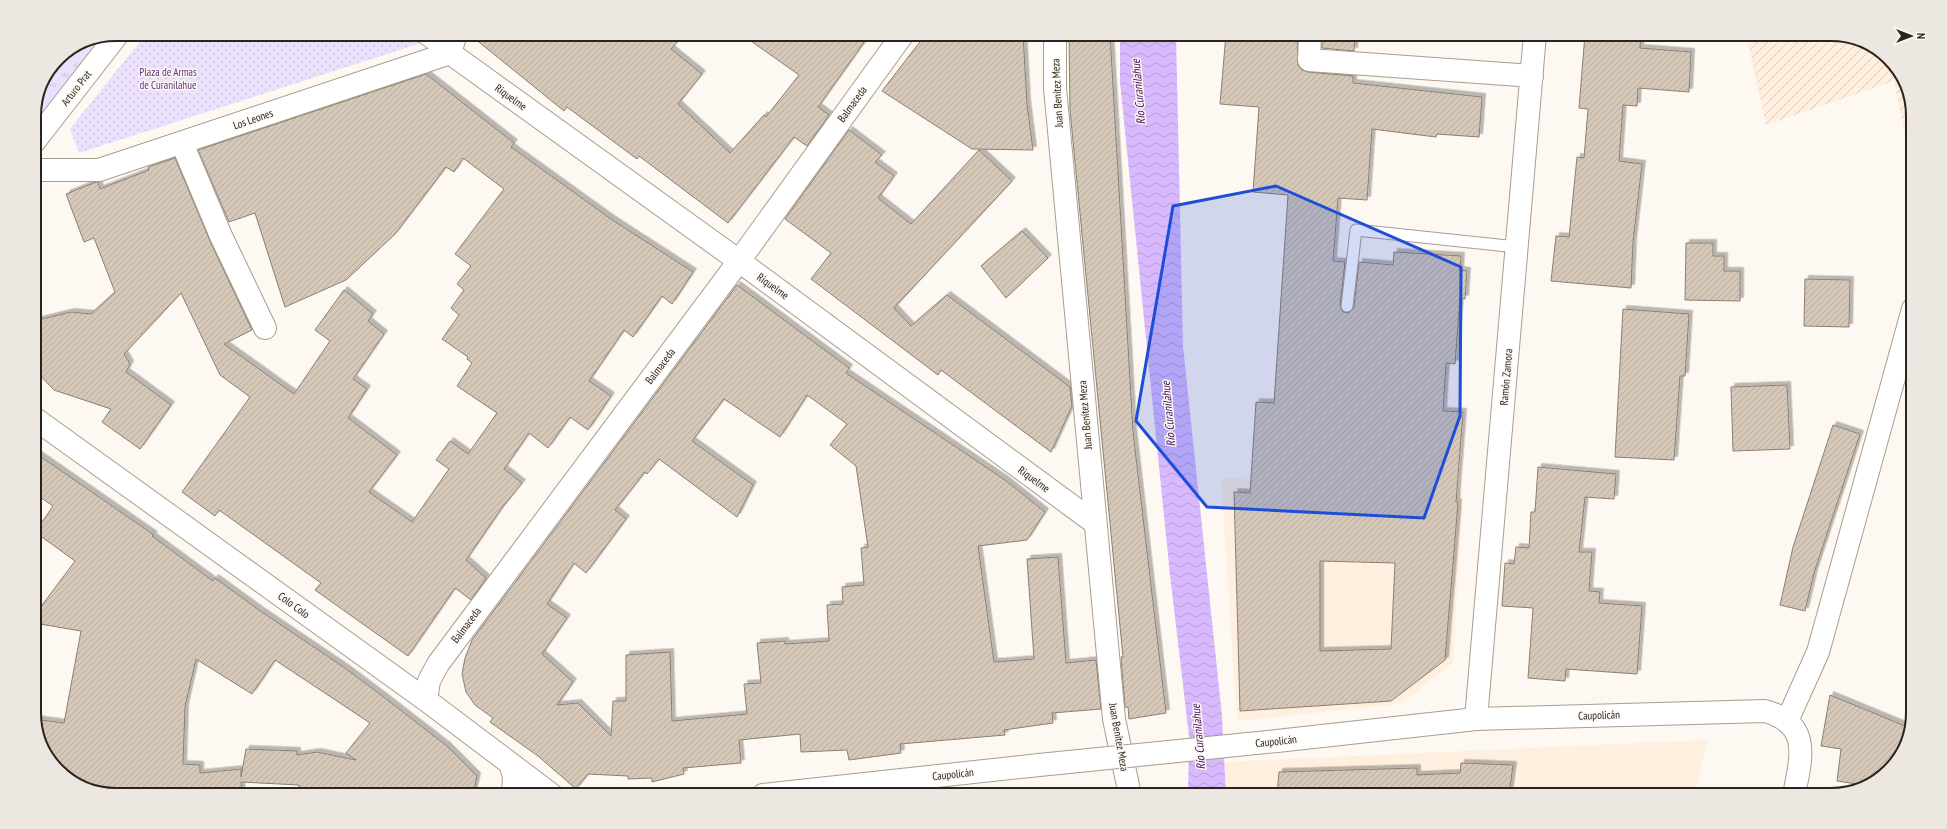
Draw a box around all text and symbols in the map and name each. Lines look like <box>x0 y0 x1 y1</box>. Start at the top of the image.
north arrow <box>1891 16 1931 56</box>
text: N <box>1914 33 1928 39</box>
street label: Juan Benítez Meza <box>1048 58 1066 129</box>
water label: Río Curanilahue <box>1128 58 1148 125</box>
park label: Plaza de Armas de Curanilahue <box>139 65 197 92</box>
street label: Arturo Prat <box>58 67 94 109</box>
street label: Riquelme <box>492 81 530 114</box>
street label: Balmaceda <box>834 83 870 125</box>
street label: Los Leones <box>231 106 275 132</box>
street label: Riquelme <box>754 270 792 303</box>
street label: Balmaceda <box>642 345 678 387</box>
street label: Ramón Zamora <box>1497 348 1515 406</box>
street label: Juan Benítez Meza <box>1075 380 1095 451</box>
water label: Río Curanilahue <box>1158 380 1178 447</box>
street label: Riquelme <box>1015 463 1053 496</box>
street label: Colo Colo <box>275 589 313 621</box>
street label: Balmaceda <box>448 604 484 646</box>
street label: Juan Benítez Meza <box>1106 701 1132 772</box>
water label: Río Curanilahue <box>1188 703 1208 770</box>
street label: Caupolicán <box>1578 707 1620 723</box>
street label: Caupolicán <box>1255 732 1298 750</box>
street label: Caupolicán <box>932 765 975 783</box>

